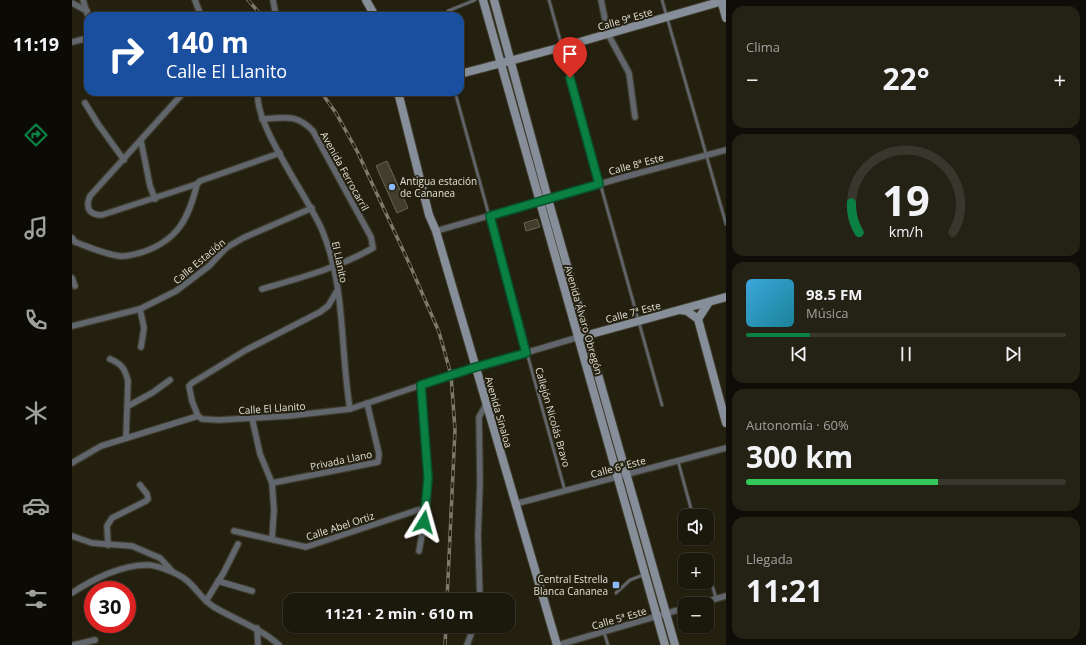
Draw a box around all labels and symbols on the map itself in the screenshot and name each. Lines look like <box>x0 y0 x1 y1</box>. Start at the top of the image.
street label: Calle 9ª Este <box>596 4 654 34</box>
pin <box>553 37 587 78</box>
street label: Avenida Ferrocarril <box>317 129 373 213</box>
street label: Calle 8ª Este <box>607 150 665 178</box>
place label: Antigua estación de Cananea <box>400 174 477 200</box>
marker: Antigua estación de Cananea <box>387 182 397 192</box>
street label: Calle Estación <box>170 235 228 287</box>
street label: El Llanito <box>329 240 351 284</box>
street label: Avenida Álvaro Obregón <box>562 264 606 376</box>
street label: Calle 7ª Este <box>604 298 662 326</box>
street label: Callejón Nicolás Bravo <box>532 365 574 469</box>
street label: Avenida Sinaloa <box>482 375 516 449</box>
street label: Calle El Llanito <box>238 399 306 417</box>
street label: Privada Llano <box>309 447 373 473</box>
street label: Calle 6ª Este <box>589 453 647 481</box>
position arrow <box>403 501 445 543</box>
street label: Calle Abel Ortiz <box>304 508 376 544</box>
place label: Central Estrella Blanca Cananea <box>534 572 608 598</box>
marker: Central Estrella Blanca Cananea <box>611 580 621 590</box>
speed limit sign: 30 <box>84 581 136 633</box>
street label: Calle 5ª Este <box>590 603 648 633</box>

